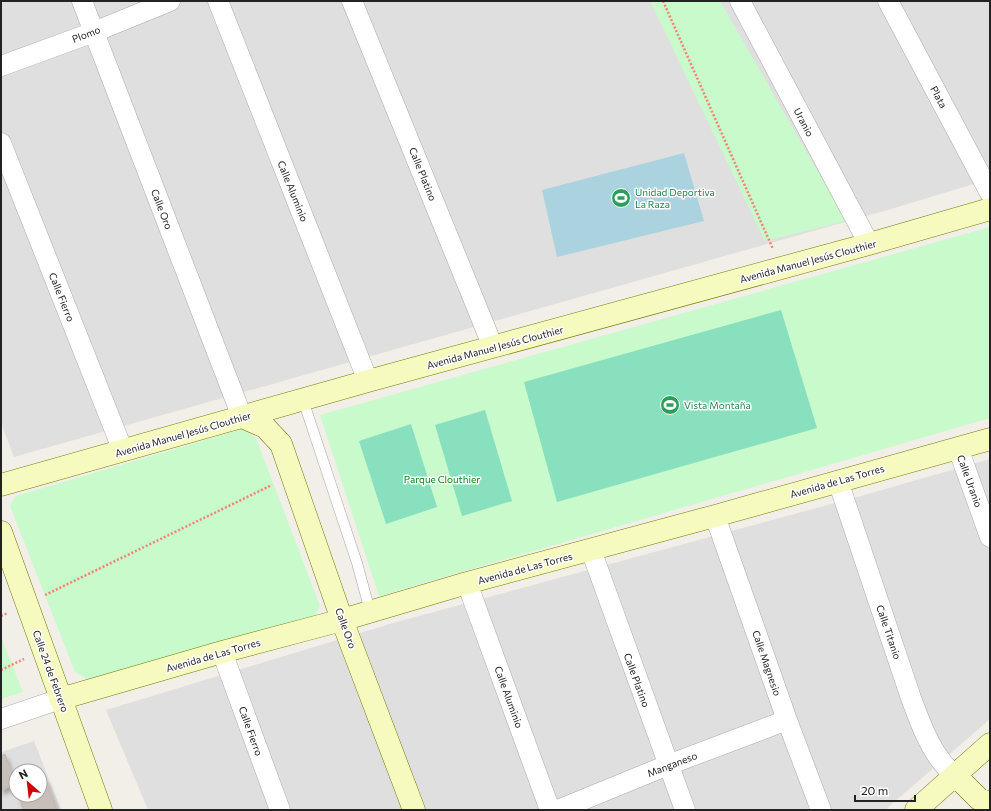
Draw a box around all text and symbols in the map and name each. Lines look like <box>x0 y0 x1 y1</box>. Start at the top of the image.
street label: Plomo <box>70 23 102 45</box>
street label: Plata <box>928 84 950 110</box>
street label: Uranio <box>791 106 817 138</box>
street label: Calle Platino <box>407 145 439 203</box>
street label: Calle Aluminio <box>275 159 311 223</box>
place label: Unidad Deportiva La Raza <box>635 186 715 210</box>
street label: Calle Oro <box>149 187 175 231</box>
sports icon: Unidad Deportiva La Raza <box>610 187 632 209</box>
street label: Avenida Manuel Jesús Clouthier <box>738 237 878 285</box>
street label: Calle Fierro <box>47 271 77 323</box>
street label: Avenida Manuel Jesús Clouthier <box>425 323 565 371</box>
sports icon: Vista Montaña <box>659 394 681 416</box>
place label: Vista Montaña <box>684 399 751 411</box>
street label: Avenida Manuel Jesús Clouthier <box>114 409 252 459</box>
street label: Calle Uranio <box>955 453 985 509</box>
street label: Avenida de Las Torres <box>788 462 886 500</box>
park label: Parque Clouthier <box>404 473 480 485</box>
street label: Avenida de Las Torres <box>476 549 574 586</box>
street label: Calle Titanio <box>874 603 904 661</box>
street label: Calle Oro <box>333 606 359 650</box>
street label: Calle 24 de Febrero <box>31 628 71 714</box>
street label: Calle Magnesio <box>750 629 784 697</box>
street label: Avenida de Las Torres <box>164 636 262 674</box>
street label: Calle Platino <box>622 651 652 709</box>
street label: Calle Aluminio <box>492 664 526 730</box>
street label: Calle Fierro <box>237 705 265 757</box>
street label: Manganeso <box>645 749 699 779</box>
north arrow <box>8 763 48 803</box>
text: N <box>16 766 30 781</box>
scale bar <box>855 777 915 803</box>
text: 20 m <box>861 783 888 797</box>

